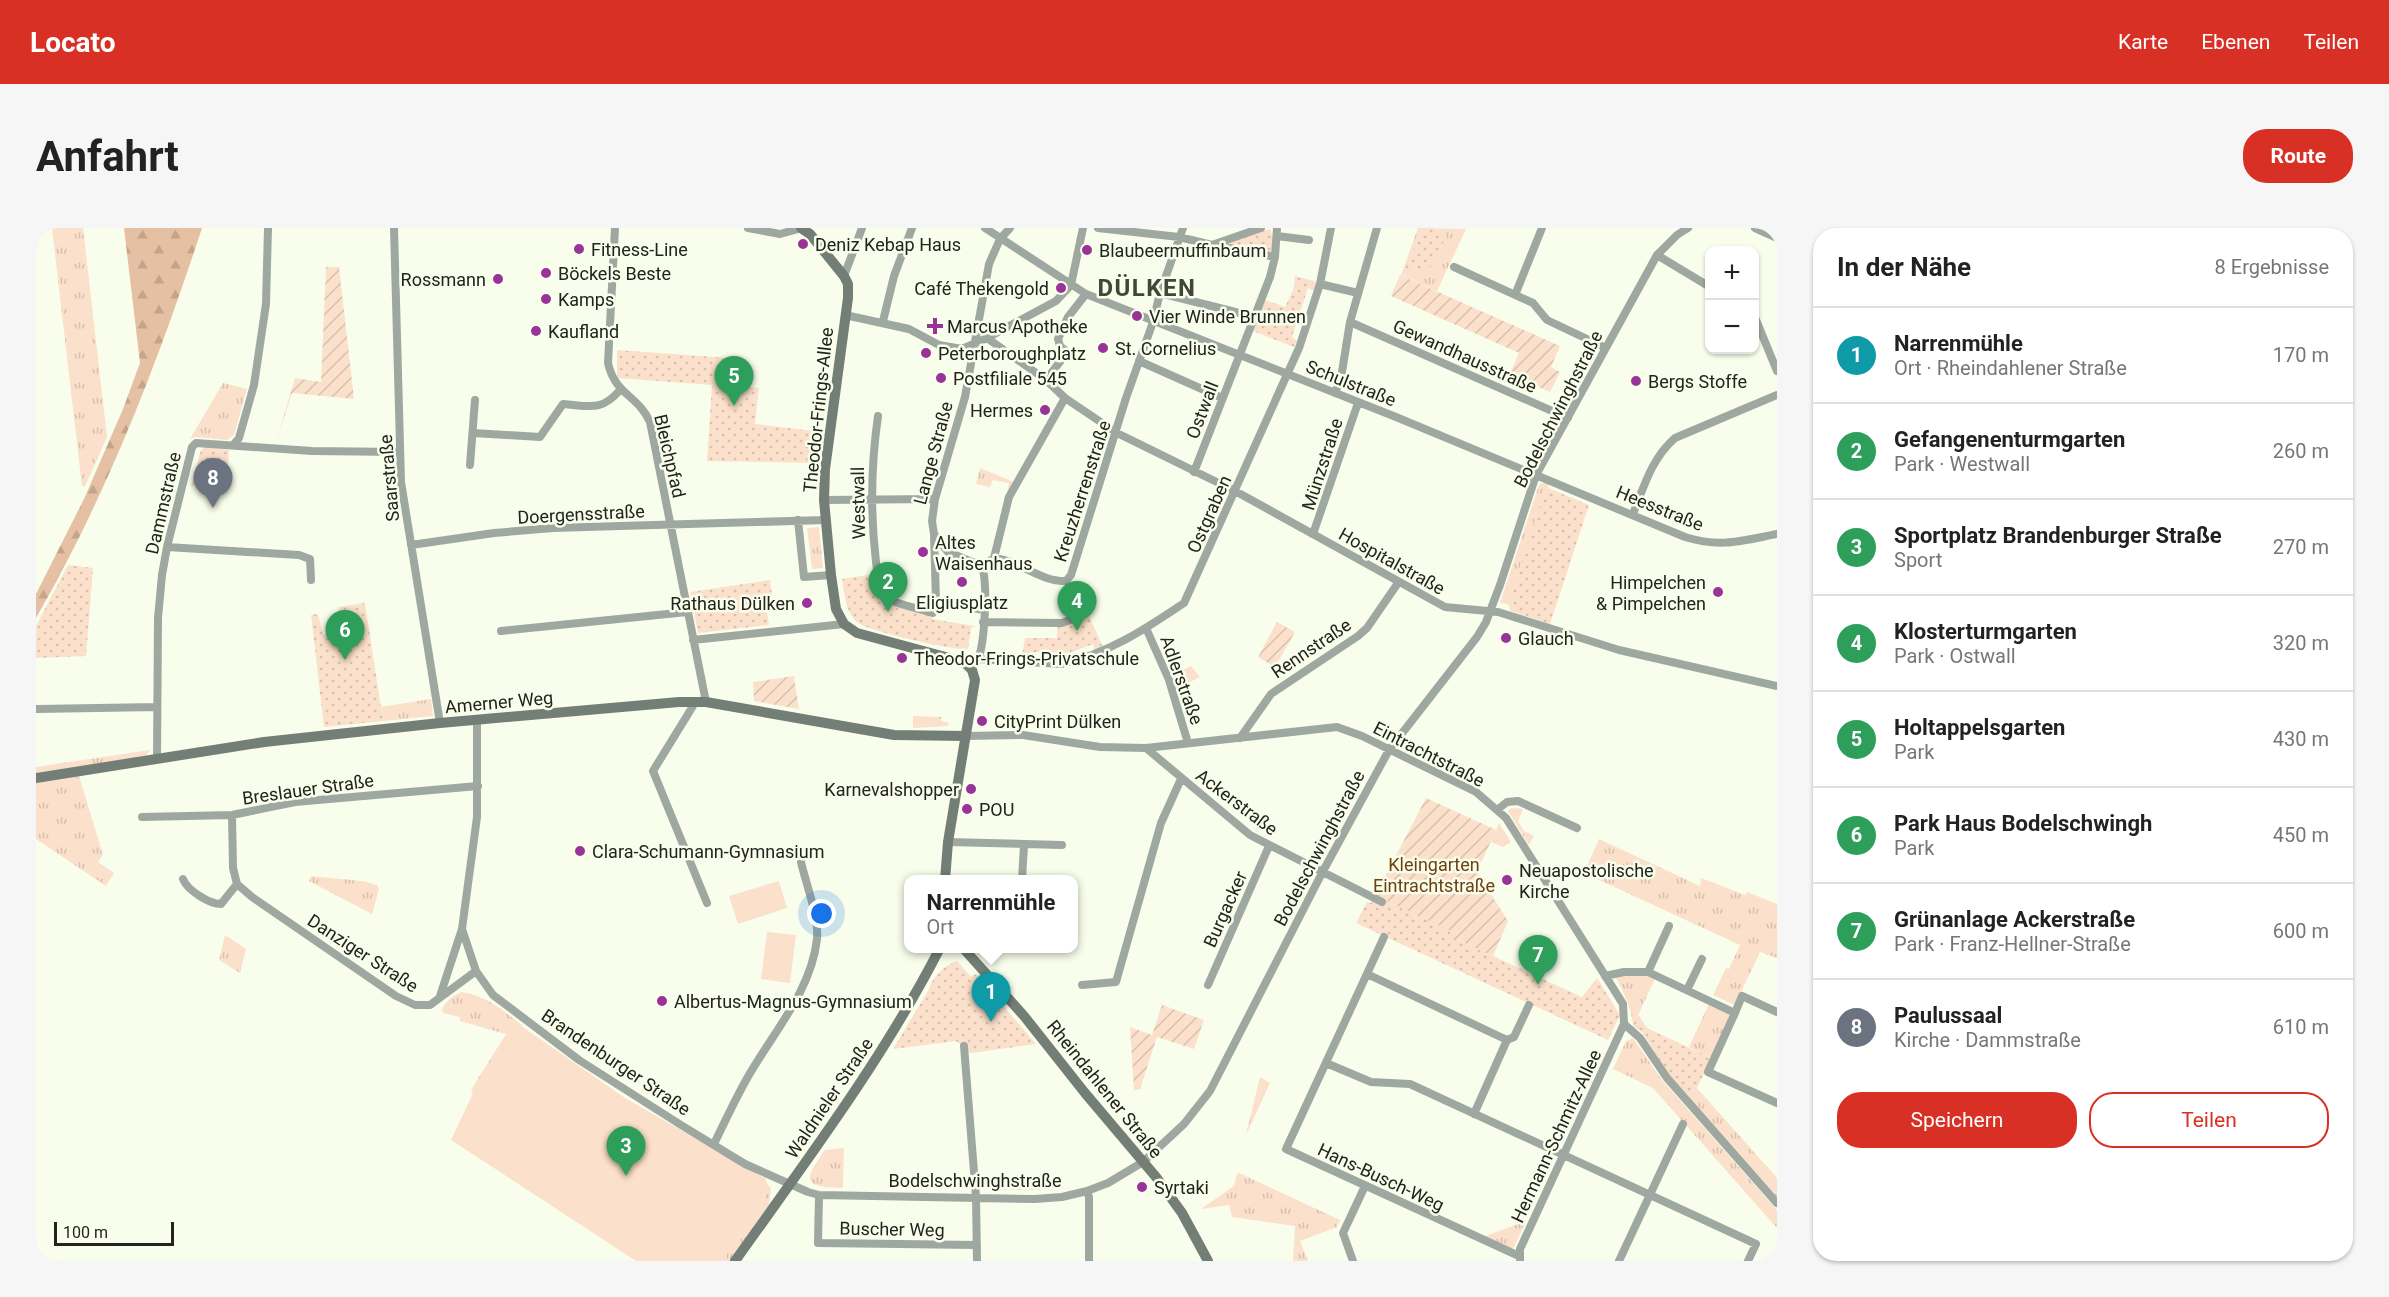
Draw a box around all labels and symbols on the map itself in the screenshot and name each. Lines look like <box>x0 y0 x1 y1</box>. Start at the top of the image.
place label: Deniz Kebap Haus <box>815 234 961 255</box>
marker: Deniz Kebap Haus <box>796 237 810 251</box>
place label: Fitness-Line <box>591 239 688 260</box>
place label: Blaubeermuffinbaum <box>1099 240 1266 261</box>
marker: Fitness-Line <box>572 242 586 256</box>
marker: Blaubeermuffinbaum <box>1080 243 1094 257</box>
place label: Böckels Beste <box>558 263 671 284</box>
marker: Böckels Beste <box>539 266 553 280</box>
place label: Rossmann <box>401 269 486 290</box>
marker: Rossmann <box>491 272 505 286</box>
district label: DÜLKEN <box>1097 274 1197 302</box>
place label: Café Thekengold <box>914 278 1049 299</box>
marker: Café Thekengold <box>1054 281 1068 295</box>
place label: Kamps <box>558 289 614 310</box>
marker: Kamps <box>539 292 553 306</box>
place label: Vier Winde Brunnen <box>1149 306 1306 327</box>
marker: Vier Winde Brunnen <box>1130 309 1144 323</box>
street label: Gewandhausstraße <box>1390 315 1540 397</box>
place label: Marcus Apotheke <box>947 316 1088 337</box>
marker: Marcus Apotheke <box>928 319 942 333</box>
place label: Kaufland <box>548 321 619 342</box>
marker: Kaufland <box>529 324 543 338</box>
street label: Theodor-Frings-Allee <box>799 326 837 494</box>
street label: Bodelschwinghstraße <box>1509 327 1607 491</box>
place label: St. Cornelius <box>1115 338 1216 359</box>
marker: St. Cornelius <box>1096 341 1110 355</box>
place label: Peterboroughplatz <box>938 343 1086 364</box>
marker: Peterboroughplatz <box>919 346 933 360</box>
street label: Schulstraße <box>1303 355 1399 411</box>
pin: 5 <box>714 356 754 406</box>
place label: Postfiliale 545 <box>953 368 1067 389</box>
marker: Postfiliale 545 <box>934 371 948 385</box>
place label: Bergs Stoffe <box>1648 371 1747 392</box>
marker: Bergs Stoffe <box>1629 374 1643 388</box>
street label: Ostwall <box>1182 378 1222 442</box>
street label: Lange Straße <box>909 399 957 507</box>
place label: Hermes <box>970 400 1033 421</box>
marker: Hermes <box>1038 403 1052 417</box>
street label: Bleichpfad <box>650 412 690 500</box>
street label: Münzstraße <box>1297 415 1347 513</box>
street label: Kreuzherrenstraße <box>1049 418 1115 564</box>
street label: Saarstraße <box>375 434 403 522</box>
street label: Dammstraße <box>141 450 185 556</box>
pin: 8 <box>194 458 232 508</box>
street label: Westwall <box>847 467 869 539</box>
street label: Ostgraben <box>1183 472 1235 556</box>
street label: Heesstraße <box>1613 481 1707 535</box>
street label: Doergensstraße <box>517 500 645 528</box>
street label: Hospitalstraße <box>1335 523 1449 599</box>
place label: Altes Waisenhaus <box>935 532 1033 574</box>
marker: Altes Waisenhaus <box>916 545 930 559</box>
pin: 2 <box>868 562 908 612</box>
place label: Himpelchen & Pimpelchen <box>1596 572 1706 614</box>
marker: Eligiusplatz <box>955 575 969 589</box>
pin: 4 <box>1058 582 1096 631</box>
marker: Himpelchen & Pimpelchen <box>1711 585 1725 599</box>
place label: Eligiusplatz <box>916 592 1008 613</box>
place label: Rathaus Dülken <box>670 593 795 614</box>
marker: Rathaus Dülken <box>800 596 814 610</box>
pin: 6 <box>326 610 364 660</box>
street label: Rennstraße <box>1267 614 1355 682</box>
place label: Glauch <box>1518 628 1574 649</box>
marker: Glauch <box>1499 631 1513 645</box>
street label: Adlerstraße <box>1156 633 1208 727</box>
place label: Theodor-Frings-Privatschule <box>914 648 1139 669</box>
marker: Theodor-Frings-Privatschule <box>895 651 909 665</box>
street label: Amerner Weg <box>444 687 554 717</box>
place label: CityPrint Dülken <box>994 711 1121 732</box>
marker: CityPrint Dülken <box>975 714 989 728</box>
street label: Eintrachtstraße <box>1370 717 1488 791</box>
street label: Ackerstraße <box>1192 765 1282 839</box>
street label: Bodelschwinghstraße <box>1269 767 1369 929</box>
street label: Breslauer Straße <box>241 769 375 809</box>
place label: Karnevalshopper <box>824 779 959 800</box>
marker: Karnevalshopper <box>964 782 978 796</box>
place label: POU <box>979 799 1014 820</box>
marker: POU <box>960 802 974 816</box>
place label: Clara-Schumann-Gymnasium <box>592 841 824 862</box>
marker: Clara-Schumann-Gymnasium <box>573 844 587 858</box>
park label: Kleingarten Eintrachtstraße <box>1373 854 1495 896</box>
place label: Neuapostolische Kirche <box>1519 860 1654 902</box>
street label: Burgacker <box>1199 868 1251 950</box>
marker: Neuapostolische Kirche <box>1500 873 1514 887</box>
your location <box>807 899 836 928</box>
street label: Danziger Straße <box>304 909 422 997</box>
pin: 7 <box>1518 936 1558 985</box>
pin: 1 <box>972 972 1010 1022</box>
place label: Albertus-Magnus-Gymnasium <box>674 991 912 1012</box>
marker: Albertus-Magnus-Gymnasium <box>655 994 669 1008</box>
street label: Brandenburger Straße <box>538 1004 694 1120</box>
street label: Rheindahlener Straße <box>1043 1016 1167 1162</box>
street label: Waldnieler Straße <box>781 1034 877 1162</box>
street label: Hermann-Schmitz-Allee <box>1507 1046 1605 1226</box>
pin: 3 <box>606 1126 646 1176</box>
street label: Hans-Busch-Weg <box>1315 1139 1447 1215</box>
street label: Bodelschwinghstraße <box>888 1170 1062 1191</box>
place label: Syrtaki <box>1154 1177 1209 1198</box>
marker: Syrtaki <box>1135 1180 1149 1194</box>
street label: Buscher Weg <box>839 1218 945 1240</box>
scale bar <box>54 1219 174 1246</box>

